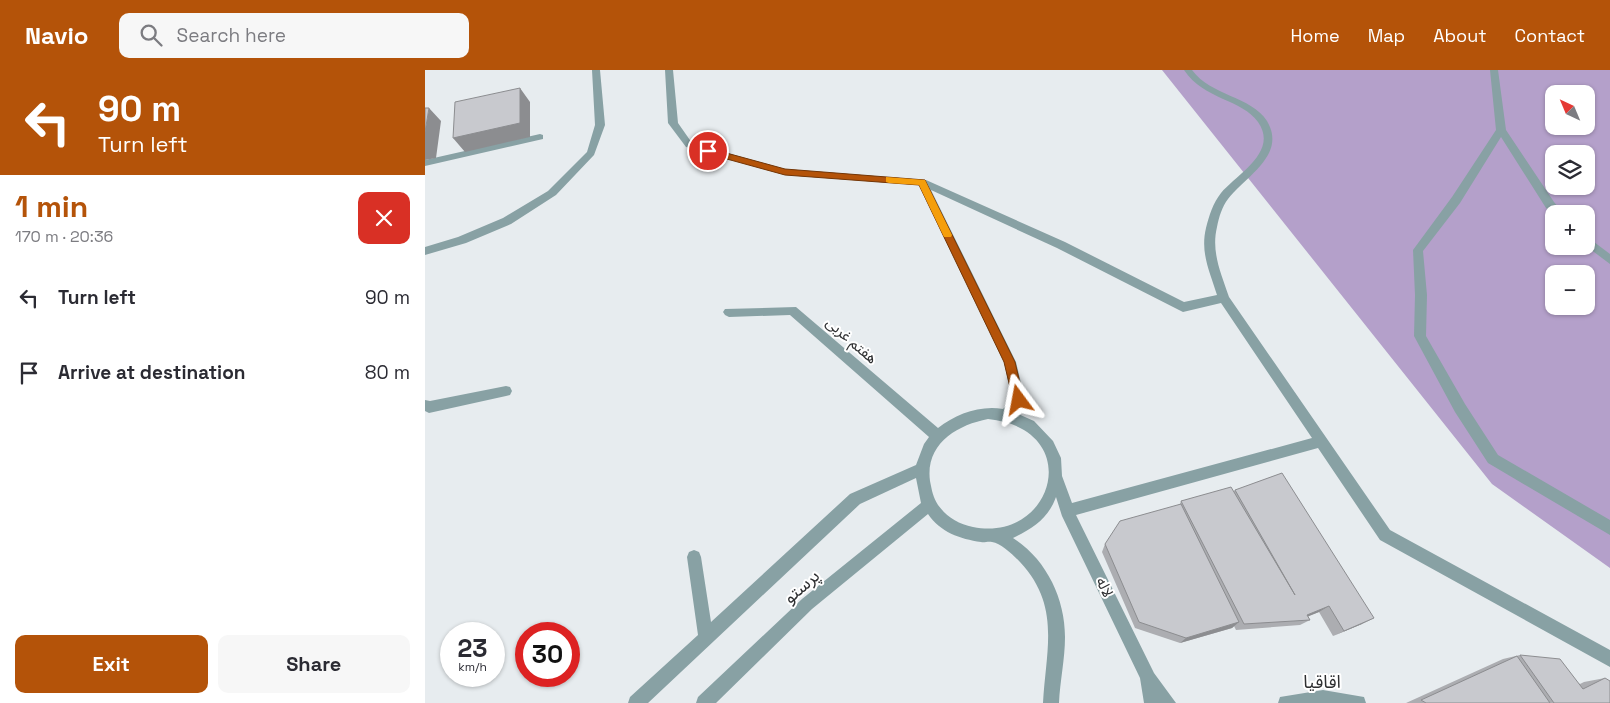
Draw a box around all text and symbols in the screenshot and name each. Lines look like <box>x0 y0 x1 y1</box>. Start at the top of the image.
search box <box>119 13 469 58</box>
text: Navio <box>25 20 89 51</box>
icon: search <box>137 21 165 49</box>
text: Search here <box>177 23 286 48</box>
text: Home <box>1291 24 1340 47</box>
text: Map <box>1368 24 1405 47</box>
text: About <box>1433 24 1487 47</box>
text: Contact <box>1515 24 1585 47</box>
north arrow <box>1545 85 1595 135</box>
map controls <box>1545 85 1595 315</box>
text: 90 m <box>98 87 181 131</box>
icon: left <box>15 90 80 155</box>
text: Turn left <box>98 130 188 158</box>
pin <box>687 130 729 172</box>
icon: arrive <box>694 137 722 165</box>
button: layers <box>1545 145 1595 195</box>
text: 1 min <box>15 187 88 226</box>
button: close <box>358 192 410 244</box>
button: + <box>1545 205 1595 255</box>
text: 170 m · 20:36 <box>15 226 113 247</box>
button: − <box>1545 265 1595 315</box>
icon: left <box>15 284 43 312</box>
text: Turn left <box>58 285 136 310</box>
text: 90 m <box>365 285 410 310</box>
street label: هفتم غربی <box>821 312 882 369</box>
icon: arrive <box>15 359 43 387</box>
text: Arrive at destination <box>58 360 246 385</box>
text: 80 m <box>365 360 410 385</box>
position arrow <box>992 373 1044 425</box>
street label: پرستو <box>778 564 824 608</box>
street label: لاله <box>1092 574 1118 600</box>
speed limit sign: 30 <box>515 622 580 687</box>
text: 23 <box>457 632 488 664</box>
button: Exit <box>15 635 208 693</box>
button: Share <box>218 635 410 693</box>
text: km/h <box>458 659 487 675</box>
street label: اقاقیا <box>1303 670 1341 693</box>

